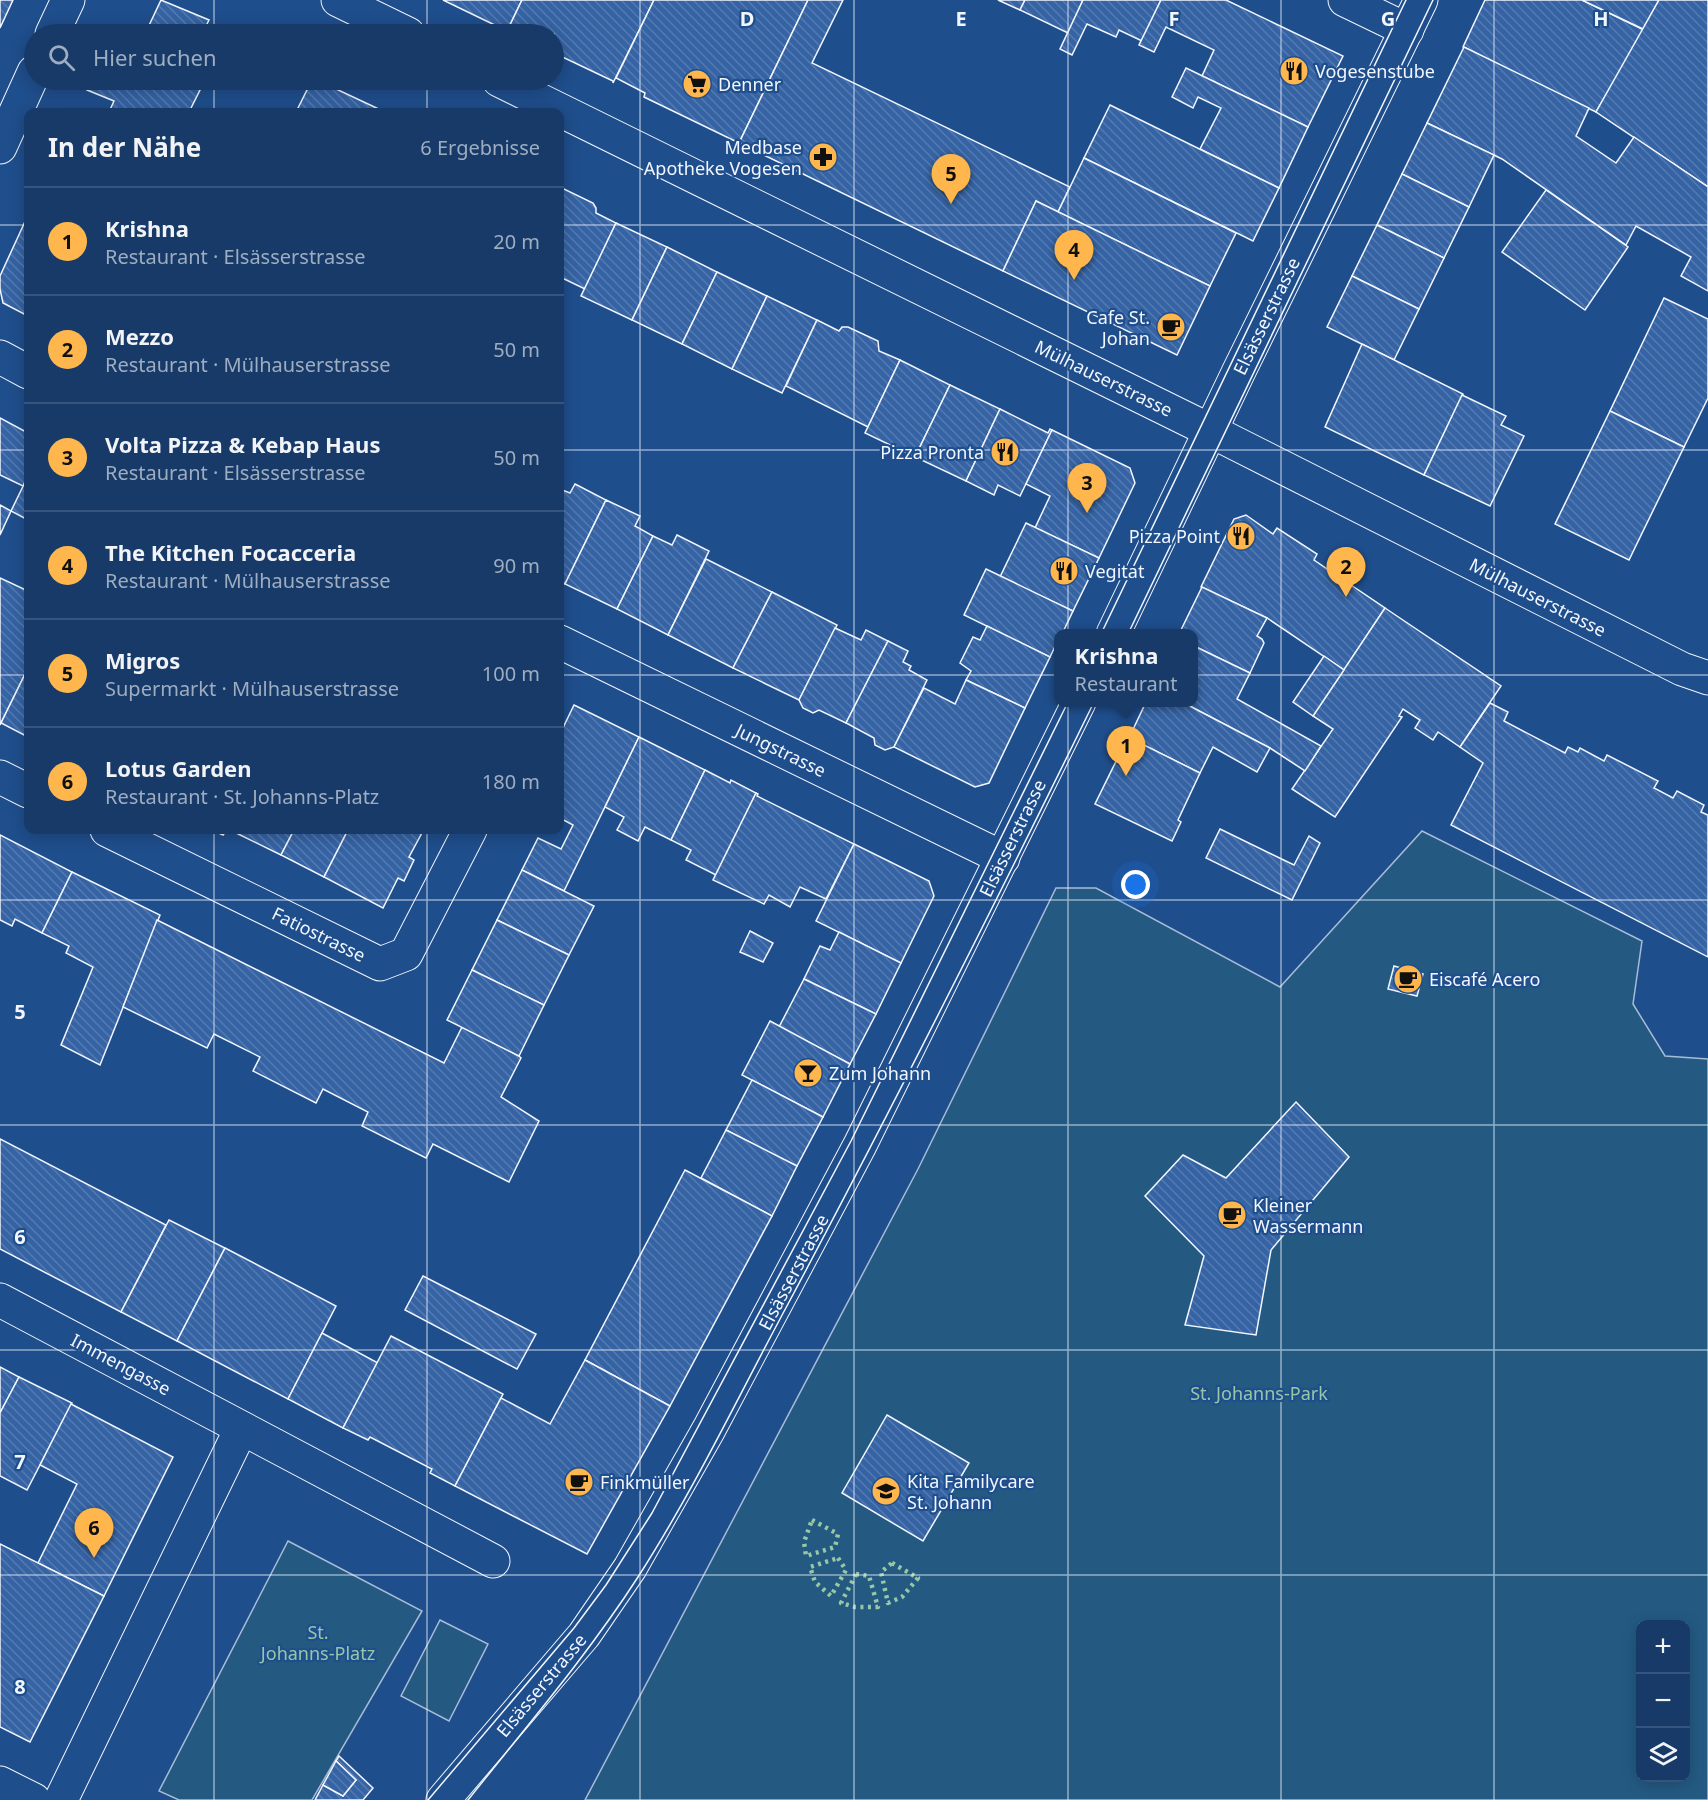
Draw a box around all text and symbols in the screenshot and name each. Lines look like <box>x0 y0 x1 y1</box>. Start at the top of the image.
text: D <box>740 5 754 32</box>
text: E <box>955 5 967 32</box>
text: F <box>1169 5 1179 32</box>
text: G <box>1381 5 1395 32</box>
text: H <box>1593 5 1609 32</box>
search box <box>24 24 564 90</box>
icon: search <box>45 41 78 74</box>
text: Hier suchen <box>93 42 217 72</box>
restaurant icon: Vogesenstube <box>1278 55 1310 87</box>
place label: Vogesenstube <box>1315 59 1435 83</box>
supermarket icon: Denner <box>681 68 713 100</box>
place label: Denner <box>718 72 782 96</box>
text: In der Nähe <box>48 129 201 165</box>
text: 6 Ergebnisse <box>420 134 540 161</box>
place label: Medbase Apotheke Vogesen <box>644 135 802 180</box>
pharmacy icon: Medbase Apotheke Vogesen <box>807 141 839 173</box>
pin: 5 <box>932 154 970 204</box>
text: Krishna <box>105 213 189 243</box>
text: 1 <box>62 228 73 255</box>
text: 20 m <box>493 228 540 255</box>
pin: 4 <box>1054 230 1094 280</box>
text: Restaurant · Elsässerstrasse <box>105 243 366 270</box>
street label: Elsässerstrasse <box>1227 253 1305 379</box>
place label: Cafe St. Johan <box>1086 305 1150 350</box>
cafe icon: Cafe St. Johan <box>1155 311 1187 343</box>
text: Mezzo <box>105 321 174 351</box>
street label: Mülhauserstrasse <box>1031 334 1177 422</box>
text: 2 <box>62 336 73 363</box>
text: 50 m <box>493 336 540 363</box>
text: Restaurant · Mülhauserstrasse <box>105 351 391 378</box>
text: Volta Pizza & Kebap Haus <box>105 429 380 459</box>
restaurant icon: Pizza Pronta <box>989 436 1021 468</box>
place label: Pizza Pronta <box>880 440 984 464</box>
text: 3 <box>62 444 73 471</box>
text: 50 m <box>493 444 540 471</box>
text: Restaurant · Elsässerstrasse <box>105 459 366 486</box>
pin: 3 <box>1068 464 1106 513</box>
restaurant icon: Pizza Point <box>1225 520 1257 552</box>
place label: Pizza Point <box>1129 524 1220 548</box>
text: The Kitchen Focacceria <box>105 537 356 567</box>
pin: 2 <box>1326 548 1366 597</box>
text: 4 <box>62 552 73 579</box>
text: 90 m <box>493 552 540 579</box>
street label: Mülhauserstrasse <box>1466 552 1610 642</box>
restaurant icon: Vegitat <box>1048 555 1080 587</box>
place label: Vegitat <box>1085 559 1145 583</box>
text: Restaurant · Mülhauserstrasse <box>105 567 391 594</box>
popup <box>1054 629 1198 707</box>
text: Krishna <box>1075 640 1158 670</box>
text: Migros <box>105 645 180 675</box>
text: 5 <box>62 660 73 687</box>
text: 100 m <box>482 660 540 687</box>
text: Restaurant <box>1075 670 1177 697</box>
text: Supermarkt · Mülhauserstrasse <box>105 675 399 702</box>
street label: Jungstrasse <box>730 717 830 782</box>
pin: 1 <box>1106 726 1146 776</box>
text: Lotus Garden <box>105 753 252 783</box>
text: 6 <box>62 768 73 795</box>
text: 180 m <box>482 768 540 795</box>
street label: Elsässerstrasse <box>973 775 1051 901</box>
text: Restaurant · St. Johanns-Platz <box>105 783 379 810</box>
your location <box>1121 870 1150 899</box>
street label: Fatiostrasse <box>268 901 370 967</box>
cafe icon: Eiscafé Acero <box>1392 963 1424 995</box>
place label: Eiscafé Acero <box>1429 967 1540 991</box>
text: 5 <box>14 998 26 1025</box>
bar icon: Zum Johann <box>792 1057 824 1089</box>
place label: Zum Johann <box>829 1061 931 1085</box>
place label: Kleiner Wassermann <box>1253 1193 1363 1238</box>
cafe icon: Kleiner Wassermann <box>1216 1199 1248 1231</box>
street label: Elsässerstrasse <box>752 1210 834 1334</box>
text: 6 <box>14 1223 26 1250</box>
street label: Immengasse <box>67 1328 175 1400</box>
park label: St. Johanns-Park <box>1190 1381 1328 1405</box>
text: 7 <box>14 1448 26 1475</box>
cafe icon: Finkmüller <box>563 1466 595 1498</box>
place label: Kita Familycare St. Johann <box>907 1469 1035 1514</box>
place label: Finkmüller <box>600 1470 690 1494</box>
school or university icon: Kita Familycare St. Johann <box>870 1475 902 1507</box>
pin: 6 <box>74 1508 113 1558</box>
park label: St. Johanns-Platz <box>259 1620 375 1665</box>
map controls <box>1636 1620 1690 1782</box>
button: + <box>1636 1620 1690 1674</box>
street label: Elsässerstrasse <box>491 1628 591 1742</box>
text: 8 <box>14 1673 26 1700</box>
button: − <box>1636 1674 1690 1728</box>
button: layers <box>1636 1728 1690 1782</box>

